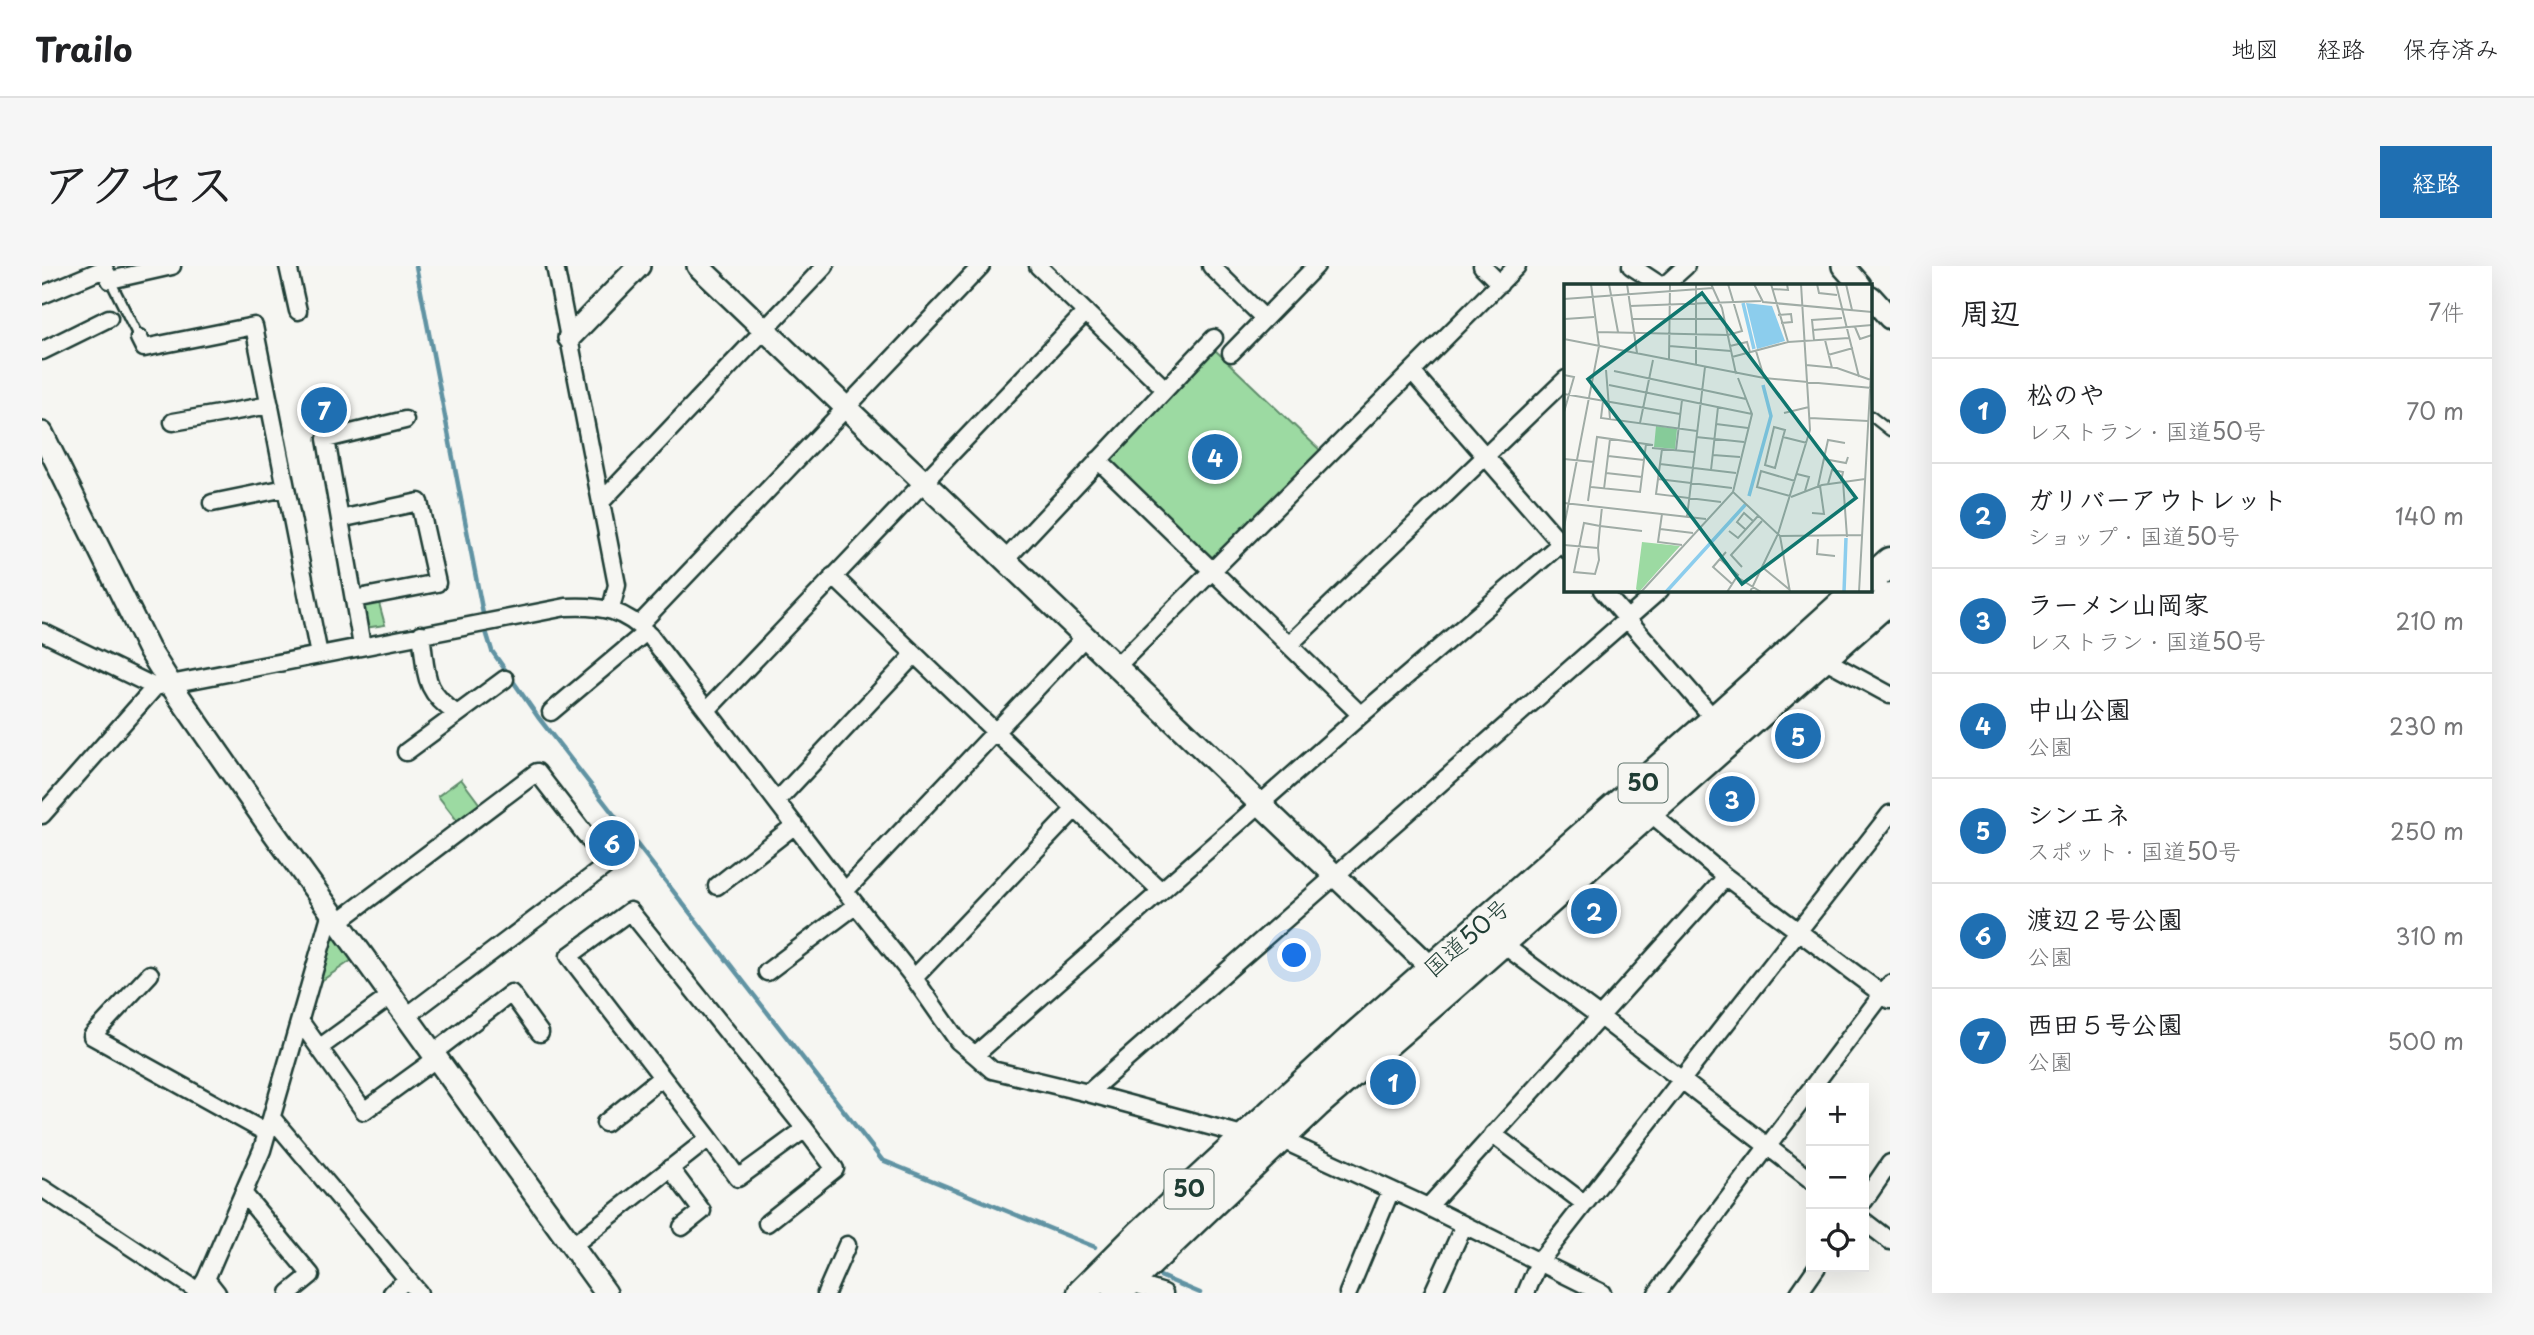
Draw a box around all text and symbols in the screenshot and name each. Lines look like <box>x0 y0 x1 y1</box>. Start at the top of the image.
text: Trailo <box>35 23 132 73</box>
text: 地図 <box>2231 30 2279 66</box>
text: 経路 <box>2317 30 2365 66</box>
text: 保存済み <box>2403 30 2499 66</box>
text: アクセス <box>42 145 235 219</box>
button: 経路 <box>2380 146 2492 218</box>
inset map <box>1564 284 1872 592</box>
text: 周辺 <box>1960 289 2020 334</box>
text: 7件 <box>2428 294 2464 329</box>
text: 松のや <box>2027 374 2105 413</box>
pin: 7 <box>301 384 347 436</box>
text: 1 <box>1978 393 1989 428</box>
text: 70 m <box>2406 393 2464 428</box>
text: レストラン · 国道50号 <box>2027 413 2266 448</box>
pin: 4 <box>1192 431 1238 483</box>
text: ガリバーアウトレット <box>2027 479 2288 518</box>
text: 2 <box>1975 498 1991 533</box>
text: 140 m <box>2395 498 2464 533</box>
text: ショップ · 国道50号 <box>2027 518 2240 553</box>
text: ラーメン山岡家 <box>2027 584 2209 623</box>
text: 3 <box>1975 603 1991 638</box>
text: 210 m <box>2396 603 2464 638</box>
text: レストラン · 国道50号 <box>2027 623 2266 658</box>
text: 中山公園 <box>2027 689 2131 728</box>
text: 4 <box>1975 708 1991 743</box>
text: 230 m <box>2389 708 2464 743</box>
pin: 5 <box>1775 710 1821 762</box>
text: 公園 <box>2027 728 2073 763</box>
road number: 50 <box>1618 764 1668 803</box>
pin: 3 <box>1709 773 1755 825</box>
text: シンエネ <box>2027 794 2131 833</box>
text: 5 <box>1976 813 1990 848</box>
text: 250 m <box>2390 813 2464 848</box>
pin: 6 <box>589 817 635 869</box>
text: スポット · 国道50号 <box>2027 833 2241 868</box>
pin: 2 <box>1571 885 1617 937</box>
street label: 国道50号 <box>1414 889 1517 984</box>
text: 渡辺２号公園 <box>2027 899 2183 938</box>
text: 6 <box>1975 918 1991 953</box>
text: 310 m <box>2395 918 2464 953</box>
your location <box>1277 938 1311 972</box>
text: 公園 <box>2027 938 2073 973</box>
text: 西田５号公園 <box>2027 1004 2183 1043</box>
text: 7 <box>1976 1023 1990 1058</box>
text: 500 m <box>2387 1023 2464 1058</box>
text: 公園 <box>2027 1043 2073 1078</box>
pin: 1 <box>1370 1056 1416 1108</box>
map controls <box>1806 1083 1869 1272</box>
button: + <box>1806 1083 1869 1146</box>
button: − <box>1806 1146 1869 1209</box>
road number: 50 <box>1164 1170 1214 1208</box>
button: locate <box>1806 1209 1869 1272</box>

